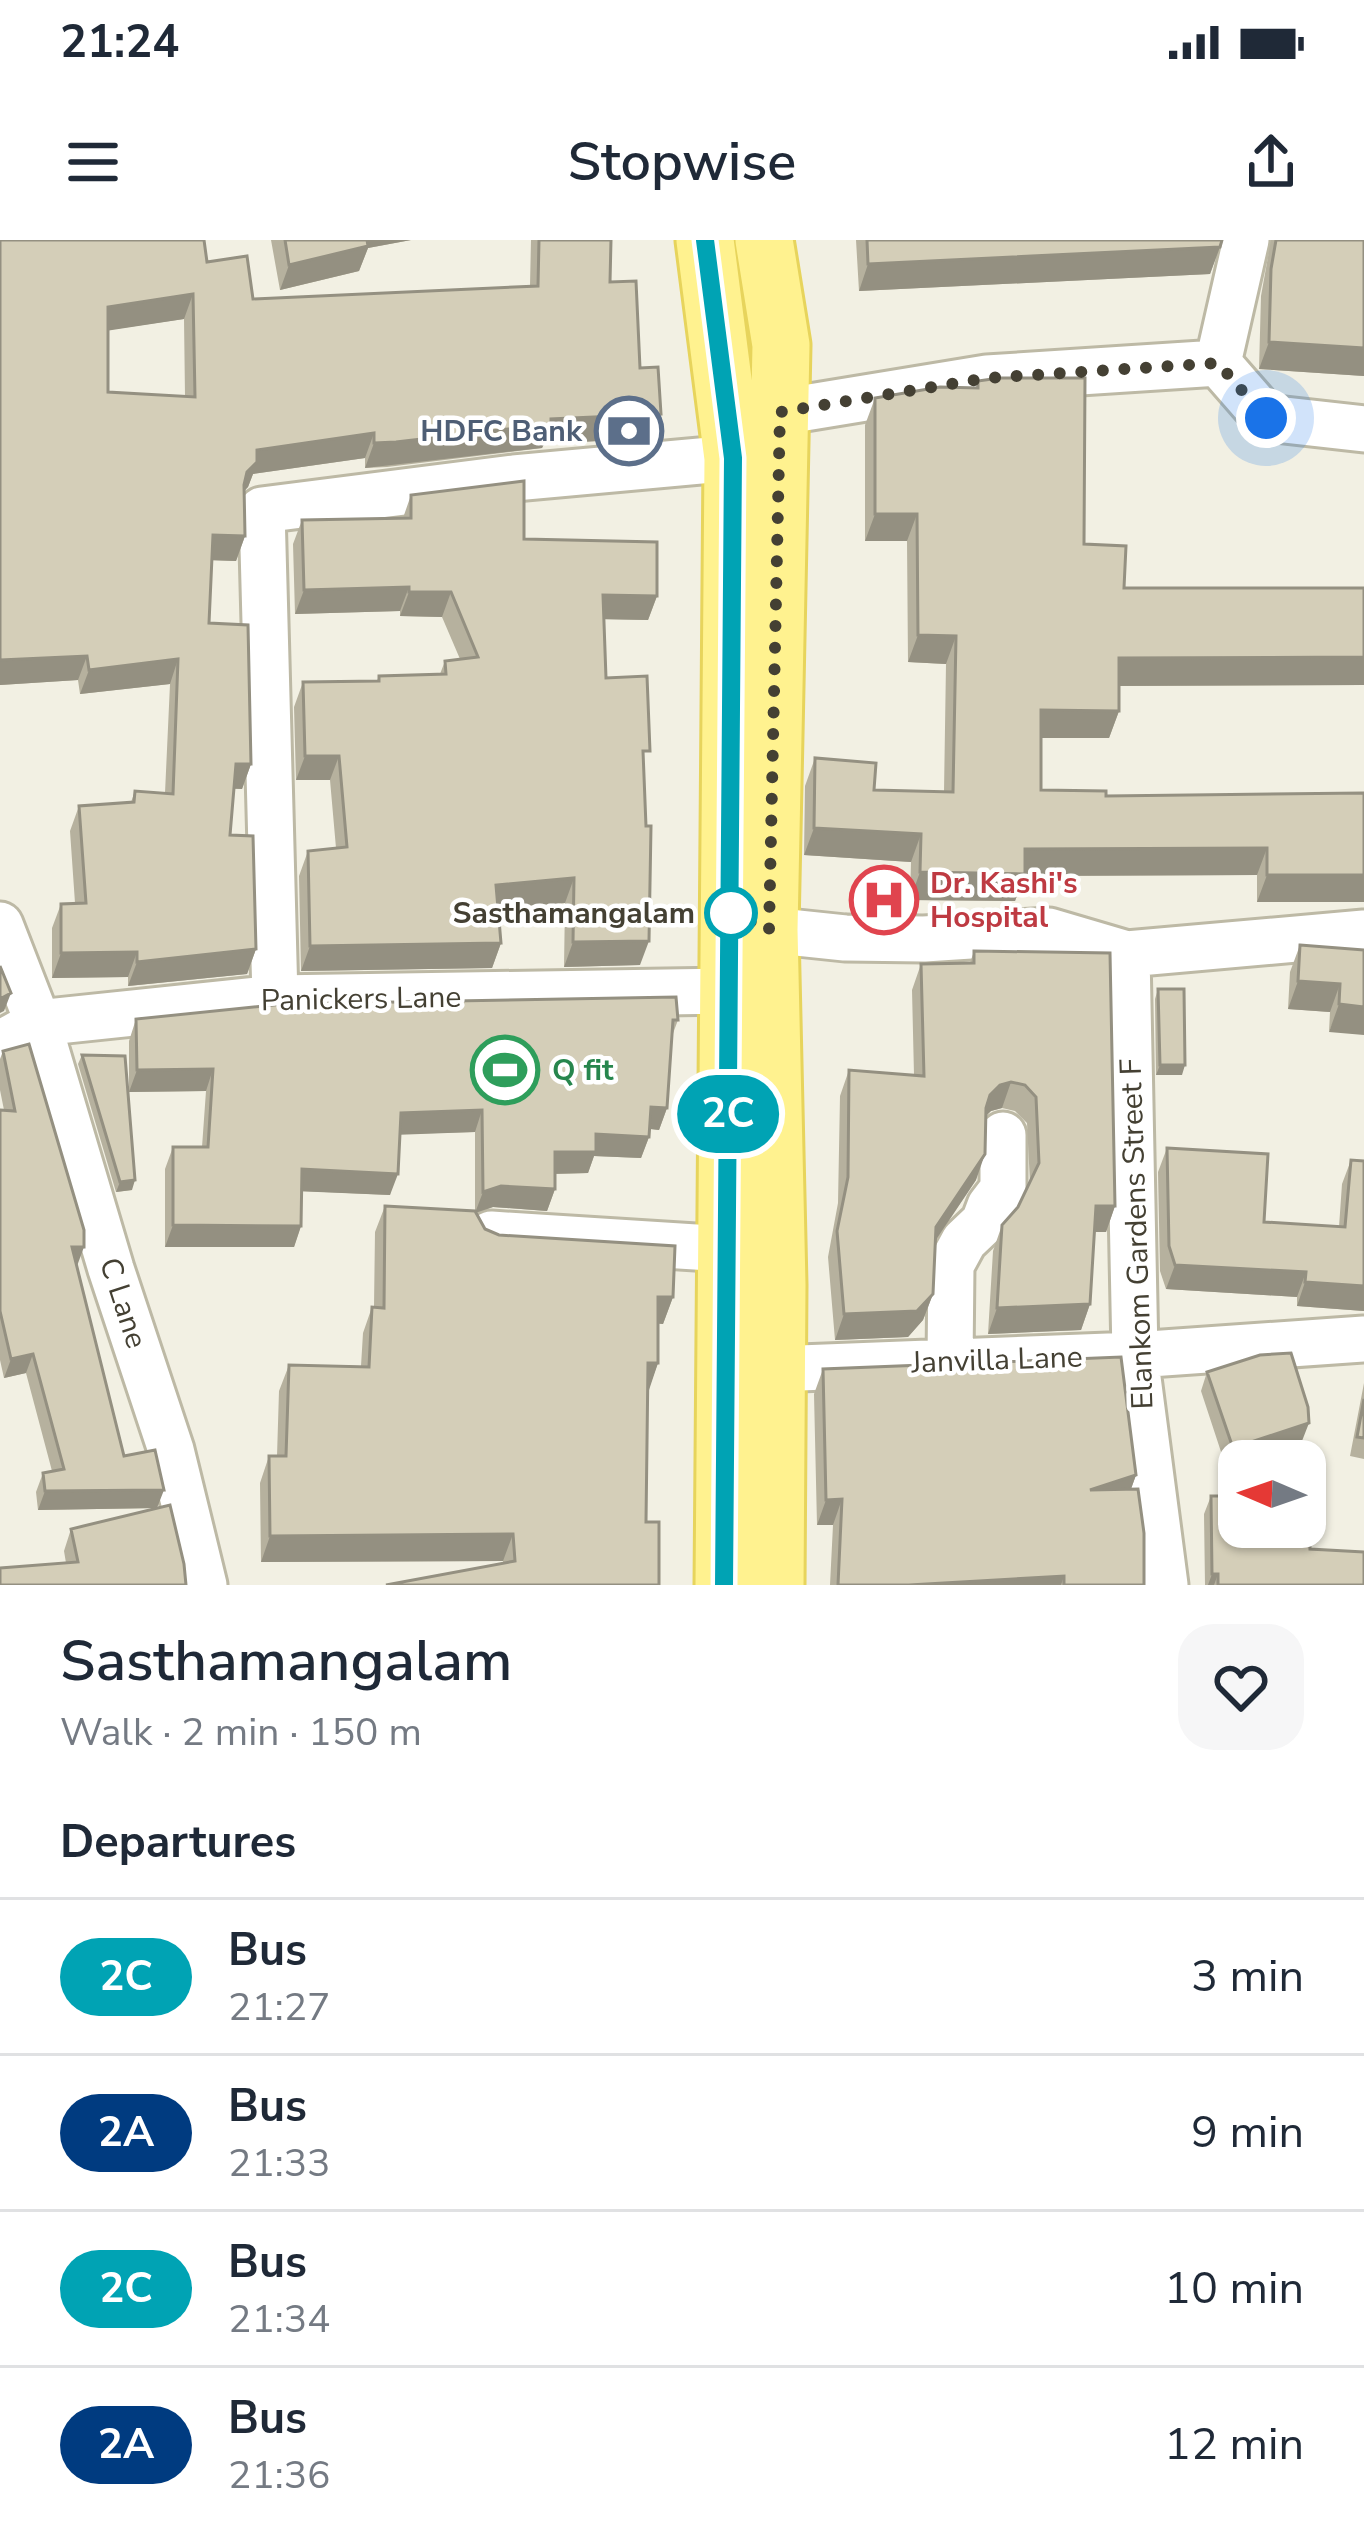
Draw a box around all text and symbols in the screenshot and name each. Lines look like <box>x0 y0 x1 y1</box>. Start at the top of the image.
text: 21:24 <box>60 12 179 73</box>
text: Stopwise <box>568 125 796 199</box>
icon: menu <box>60 129 126 195</box>
icon: share <box>1238 129 1304 195</box>
your location <box>1236 388 1296 448</box>
bank icon: HDFC Bank <box>594 396 664 466</box>
place label: HDFC Bank <box>420 411 583 452</box>
place label: Dr. Kashi's Hospital <box>930 863 1078 938</box>
hospital icon: Dr. Kashi's Hospital <box>849 865 919 935</box>
marker: Sasthamangalam <box>706 888 756 938</box>
place label: Sasthamangalam <box>453 893 695 934</box>
street label: Panickers Lane <box>260 977 462 1021</box>
sports icon: Q fit <box>470 1035 540 1105</box>
place label: Q fit <box>552 1050 614 1091</box>
street label: Elankom Gardens Street F <box>1110 1058 1164 1410</box>
line badge: 2C <box>674 1075 782 1153</box>
text: 2C <box>701 1085 755 1142</box>
street label: C Lane <box>89 1252 157 1354</box>
street label: Janvilla Lane <box>910 1337 1083 1384</box>
north arrow <box>1218 1440 1326 1548</box>
map controls <box>1218 1440 1326 1548</box>
text: Sasthamangalam <box>60 1622 512 1700</box>
button: heart <box>1178 1624 1304 1750</box>
text: Walk · 2 min · 150 m <box>60 1706 422 1759</box>
text: Departures <box>60 1812 296 1873</box>
text: Bus <box>228 1920 307 1981</box>
text: 3 min <box>1191 1946 1304 2007</box>
text: 2C <box>99 1948 153 2005</box>
text: 21:27 <box>228 1981 331 2034</box>
text: Bus <box>228 2076 307 2137</box>
text: 9 min <box>1191 2102 1304 2163</box>
text: 2A <box>98 2104 154 2161</box>
text: 21:33 <box>228 2137 331 2190</box>
text: Bus <box>228 2232 307 2293</box>
text: 10 min <box>1164 2258 1304 2319</box>
text: 2C <box>99 2260 153 2317</box>
text: 21:34 <box>228 2293 331 2346</box>
text: Bus <box>228 2388 307 2449</box>
text: 12 min <box>1164 2414 1304 2475</box>
text: 2A <box>98 2416 154 2473</box>
text: 21:36 <box>228 2449 331 2502</box>

